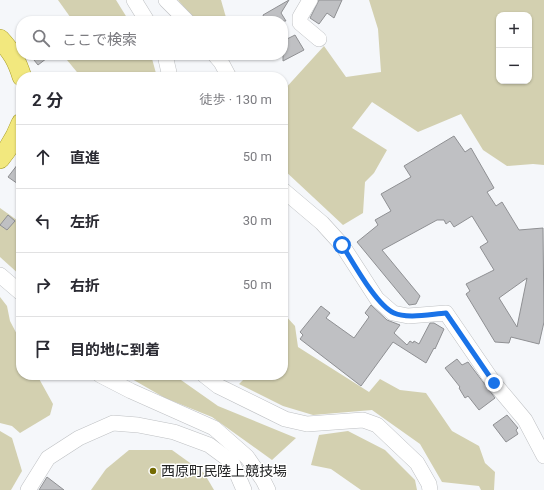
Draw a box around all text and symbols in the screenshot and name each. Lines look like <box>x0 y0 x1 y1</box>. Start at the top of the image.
map controls <box>496 12 532 84</box>
button: + <box>496 12 532 48</box>
search box <box>16 16 288 60</box>
icon: search <box>30 27 52 49</box>
text: ここで検索 <box>62 31 137 49</box>
button: − <box>496 48 532 84</box>
text: 2 分 <box>32 90 63 110</box>
text: 徒歩 · 130 m <box>200 92 272 107</box>
icon: ahead <box>32 146 54 168</box>
text: 直進 <box>70 149 100 167</box>
text: 50 m <box>243 149 272 164</box>
icon: left <box>32 210 54 232</box>
text: 左折 <box>70 213 100 231</box>
text: 30 m <box>243 213 272 228</box>
route start <box>333 236 351 254</box>
icon: right <box>32 274 54 296</box>
text: 右折 <box>70 277 100 295</box>
text: 50 m <box>243 277 272 292</box>
icon: arrive <box>32 338 54 360</box>
text: 目的地に到着 <box>70 341 160 359</box>
route end <box>485 374 503 392</box>
place label: 西原町民陸上競技場 <box>161 463 287 479</box>
marker: 西原町民陸上競技場 <box>148 466 158 476</box>

